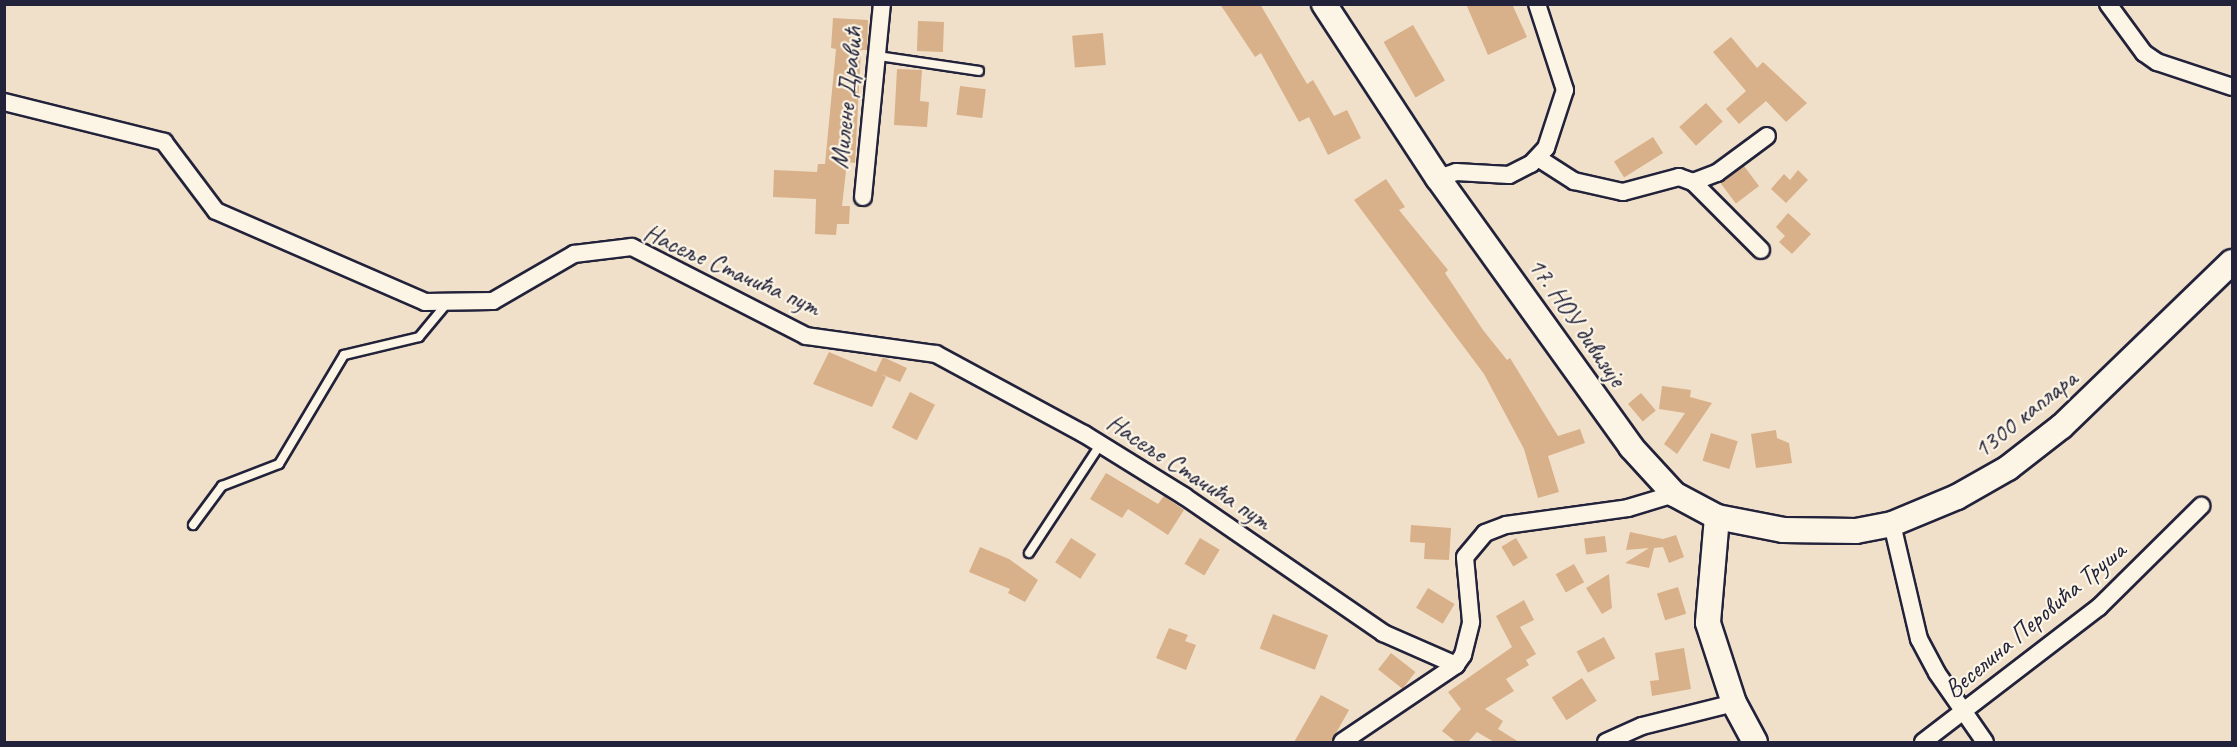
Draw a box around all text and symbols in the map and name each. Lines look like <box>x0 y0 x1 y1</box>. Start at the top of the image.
street label: Милене Дравић <box>824 26 870 170</box>
street label: Насеље Стачића пут <box>637 216 827 324</box>
street label: 17. НОУ дивизије <box>1521 251 1633 393</box>
street label: 1300 каплара <box>1967 363 2083 465</box>
street label: Насеље Стачића пут <box>1099 406 1279 538</box>
street label: Веселина Перовића Труша <box>1939 536 2131 704</box>

